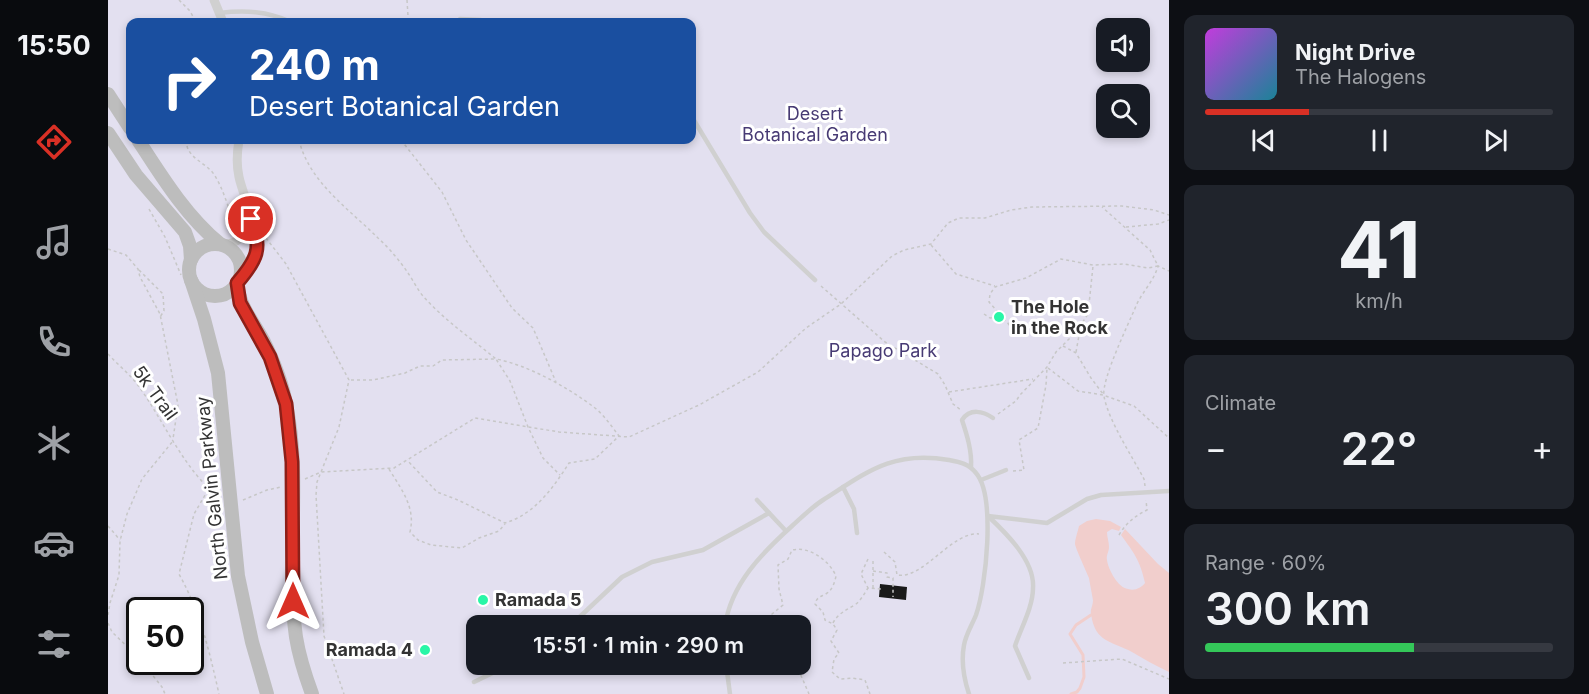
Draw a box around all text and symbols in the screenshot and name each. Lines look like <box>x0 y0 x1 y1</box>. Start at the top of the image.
map controls <box>1096 18 1150 138</box>
button: sound <box>1096 18 1150 72</box>
text: 15:50 <box>17 29 91 62</box>
text: 240 m <box>249 39 380 90</box>
text: Night Drive <box>1295 39 1415 65</box>
icon: right <box>150 42 228 120</box>
text: The Halogens <box>1295 65 1426 89</box>
button: search <box>1096 84 1150 138</box>
text: Desert Botanical Garden <box>249 90 560 123</box>
park label: Desert Botanical Garden <box>742 103 888 145</box>
icon: directions <box>33 121 75 163</box>
icon: previous <box>1247 124 1280 157</box>
icon: pause <box>1363 124 1396 157</box>
icon: next <box>1479 124 1512 157</box>
pin <box>225 193 276 244</box>
icon: arrive <box>234 202 267 235</box>
text: 41 <box>1337 202 1421 297</box>
icon: music <box>33 221 75 263</box>
text: km/h <box>1355 289 1403 313</box>
place label: The Hole in the Rock <box>1011 296 1108 338</box>
marker: The Hole in the Rock <box>992 310 1006 324</box>
icon: phone <box>33 321 75 363</box>
park label: Papago Park <box>829 340 937 361</box>
street label: 5k Trail <box>129 361 182 424</box>
text: Climate <box>1205 391 1276 415</box>
street label: North Galvin Parkway <box>191 395 232 581</box>
text: 22° <box>1341 421 1417 476</box>
icon: climate <box>33 422 75 464</box>
text: − <box>1205 428 1227 468</box>
text: + <box>1531 428 1553 468</box>
icon: car <box>33 522 75 564</box>
text: Range · 60% <box>1205 551 1326 575</box>
position arrow <box>261 569 325 633</box>
text: 300 km <box>1205 581 1370 636</box>
place label: Ramada 5 <box>495 589 582 610</box>
marker: Ramada 5 <box>476 593 490 607</box>
speed limit sign: 50 <box>126 597 204 675</box>
icon: filters <box>33 623 75 665</box>
text: 15:51 · 1 min · 290 m <box>533 632 744 658</box>
place label: Ramada 4 <box>326 639 413 660</box>
marker: Ramada 4 <box>418 643 432 657</box>

